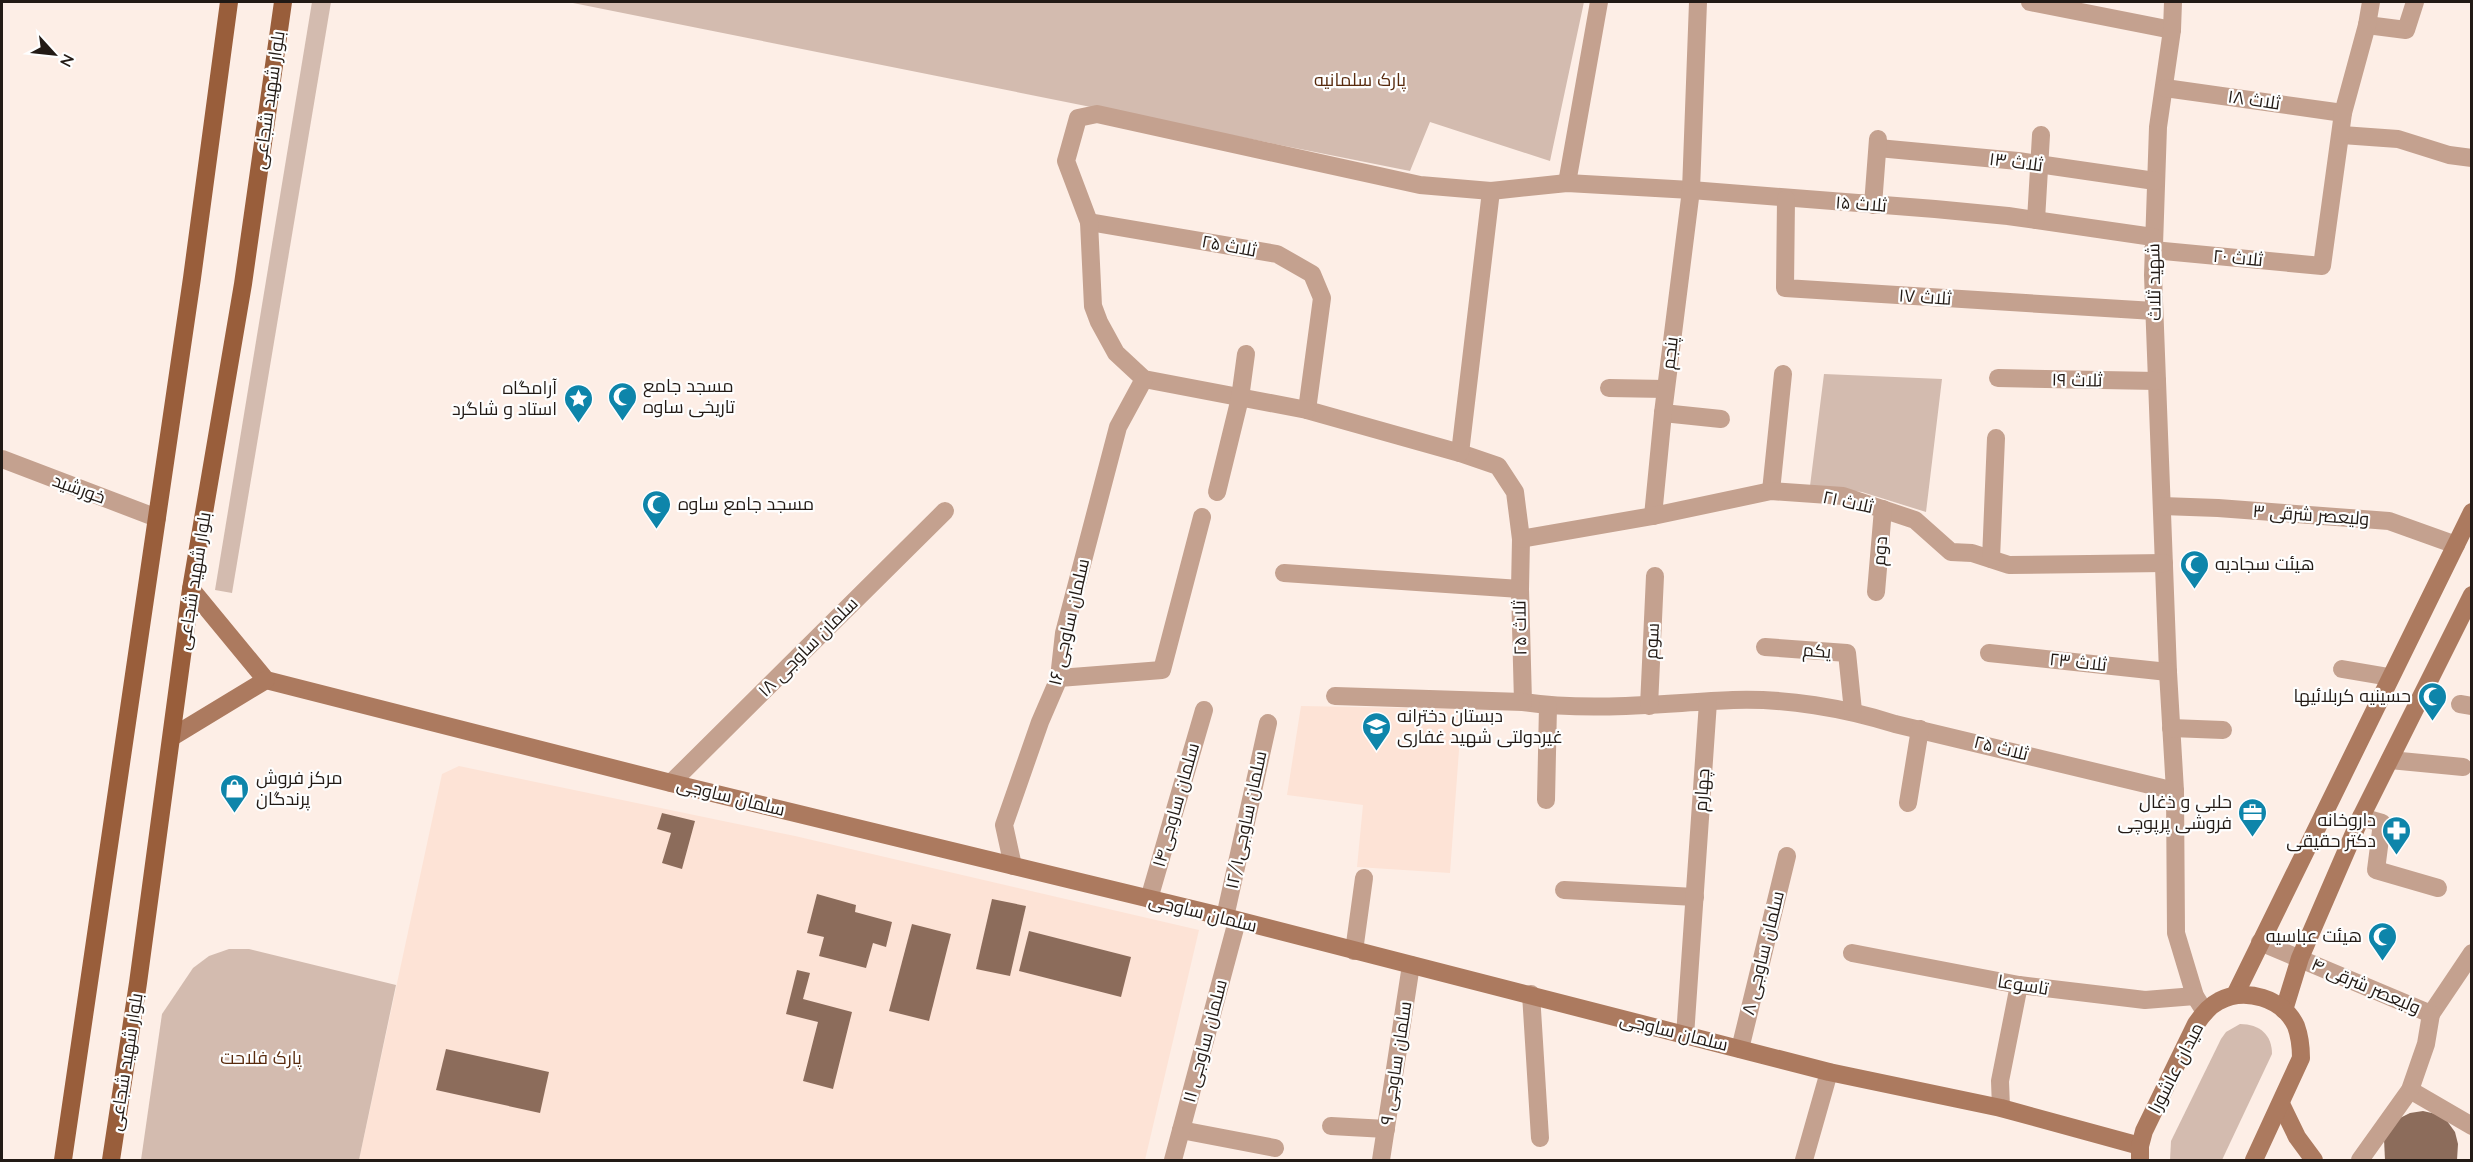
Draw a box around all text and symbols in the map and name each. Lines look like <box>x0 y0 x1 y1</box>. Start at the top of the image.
north arrow <box>24 24 84 84</box>
street label: بلوار شهید شجاعی <box>247 29 290 171</box>
text: N <box>56 51 79 71</box>
park label: پارک سلمانیه <box>1314 68 1406 92</box>
street label: ثلاث ۱۸ <box>2226 84 2282 115</box>
street label: ثلاث ۱۳ <box>1988 147 2044 176</box>
street label: ثلاث ۱۵ <box>1835 190 1888 217</box>
street label: ثلاث ۲۵ <box>1200 229 1259 262</box>
street label: شهید ثلاث <box>2141 243 2166 321</box>
street label: ثلاث ۲۰ <box>2212 244 2264 271</box>
street label: ثلاث ۱۷ <box>1898 283 1952 310</box>
street label: پنجم <box>1656 335 1684 371</box>
street label: ثلاث ۱۹ <box>2051 368 2103 391</box>
place label: مسجد جامع تاریخی ساوه <box>643 374 735 418</box>
place label: آرامگاه استاد و شاگرد <box>452 376 557 420</box>
mosque icon: مسجد جامع تاریخی ساوه <box>606 380 638 422</box>
place icon: آرامگاه استاد و شاگرد <box>562 382 594 424</box>
street label: خورشید <box>49 468 109 509</box>
street label: ثلاث ۲۱ <box>1821 485 1876 518</box>
mosque icon: مسجد جامع ساوه <box>641 488 673 530</box>
place label: مسجد جامع ساوه <box>678 492 814 516</box>
street label: ولیعصر شرقی ۳ <box>2252 499 2370 530</box>
street label: بلوار شهید شجاعی <box>171 510 216 652</box>
street label: دوم <box>1867 535 1893 567</box>
mosque icon: هیئت سجادیه <box>2178 548 2210 590</box>
place label: هیئت سجادیه <box>2215 552 2315 575</box>
street label: سلمان ساوجی ۱۶ <box>1043 556 1094 688</box>
street label: سلمان ساوجی ۱۸ <box>753 592 863 702</box>
street label: ثلاث ۲۵ <box>1508 600 1531 656</box>
street label: سوم <box>1639 622 1665 660</box>
street label: یکم <box>1802 638 1832 664</box>
street label: ثلاث ۲۳ <box>2048 647 2108 676</box>
mosque icon: حسینیه کربلائیها <box>2416 680 2448 722</box>
place label: حسینیه کربلائیها <box>2294 684 2411 707</box>
place label: دبستان دخترانه غیردولتی شهید غفاری <box>1397 704 1563 748</box>
school or university icon: دبستان دخترانه غیردولتی شهید غفاری <box>1360 710 1392 752</box>
street label: ثلاث ۲۵ <box>1971 730 2031 765</box>
street label: سلمان ساوجی۱۴ <box>1147 740 1204 870</box>
street label: سلمان ساوجی۱۲/۱ <box>1220 749 1271 891</box>
place label: مرکز فروش پرندگان <box>256 766 342 811</box>
street label: چهارم <box>1689 768 1715 812</box>
shop icon: مرکز فروش پرندگان <box>219 772 251 814</box>
street label: سلمان ساوجی <box>675 772 788 821</box>
place label: حلبی و ذغال فروشی پرپوچی <box>2117 790 2232 835</box>
office icon: حلبی و ذغال فروشی پرپوچی <box>2237 796 2269 838</box>
place label: داروخانه دکتر حقیقی <box>2286 808 2376 852</box>
pharmacy icon: داروخانه دکتر حقیقی <box>2381 814 2413 856</box>
street label: سلمان ساوجی <box>1147 888 1260 937</box>
street label: سلمان ساوجی ۸ <box>1736 889 1789 1017</box>
mosque icon: هیئت عباسیه <box>2367 920 2399 962</box>
place label: هیئت عباسیه <box>2266 924 2362 947</box>
street label: ولیعصر شرقی ۴ <box>2308 952 2424 1019</box>
street label: تاسوعا <box>1996 969 2050 1000</box>
street label: سلمان ساوجی ۱۱ <box>1177 977 1232 1105</box>
street label: بلوار شهید شجاعی <box>103 991 148 1133</box>
street label: سلمان ساوجی ۹ <box>1374 999 1417 1126</box>
street label: سلمان ساوجی <box>1618 1007 1731 1056</box>
street label: میدان عاشورا <box>2143 1018 2208 1117</box>
park label: پارک فلاحت <box>220 1046 302 1070</box>

